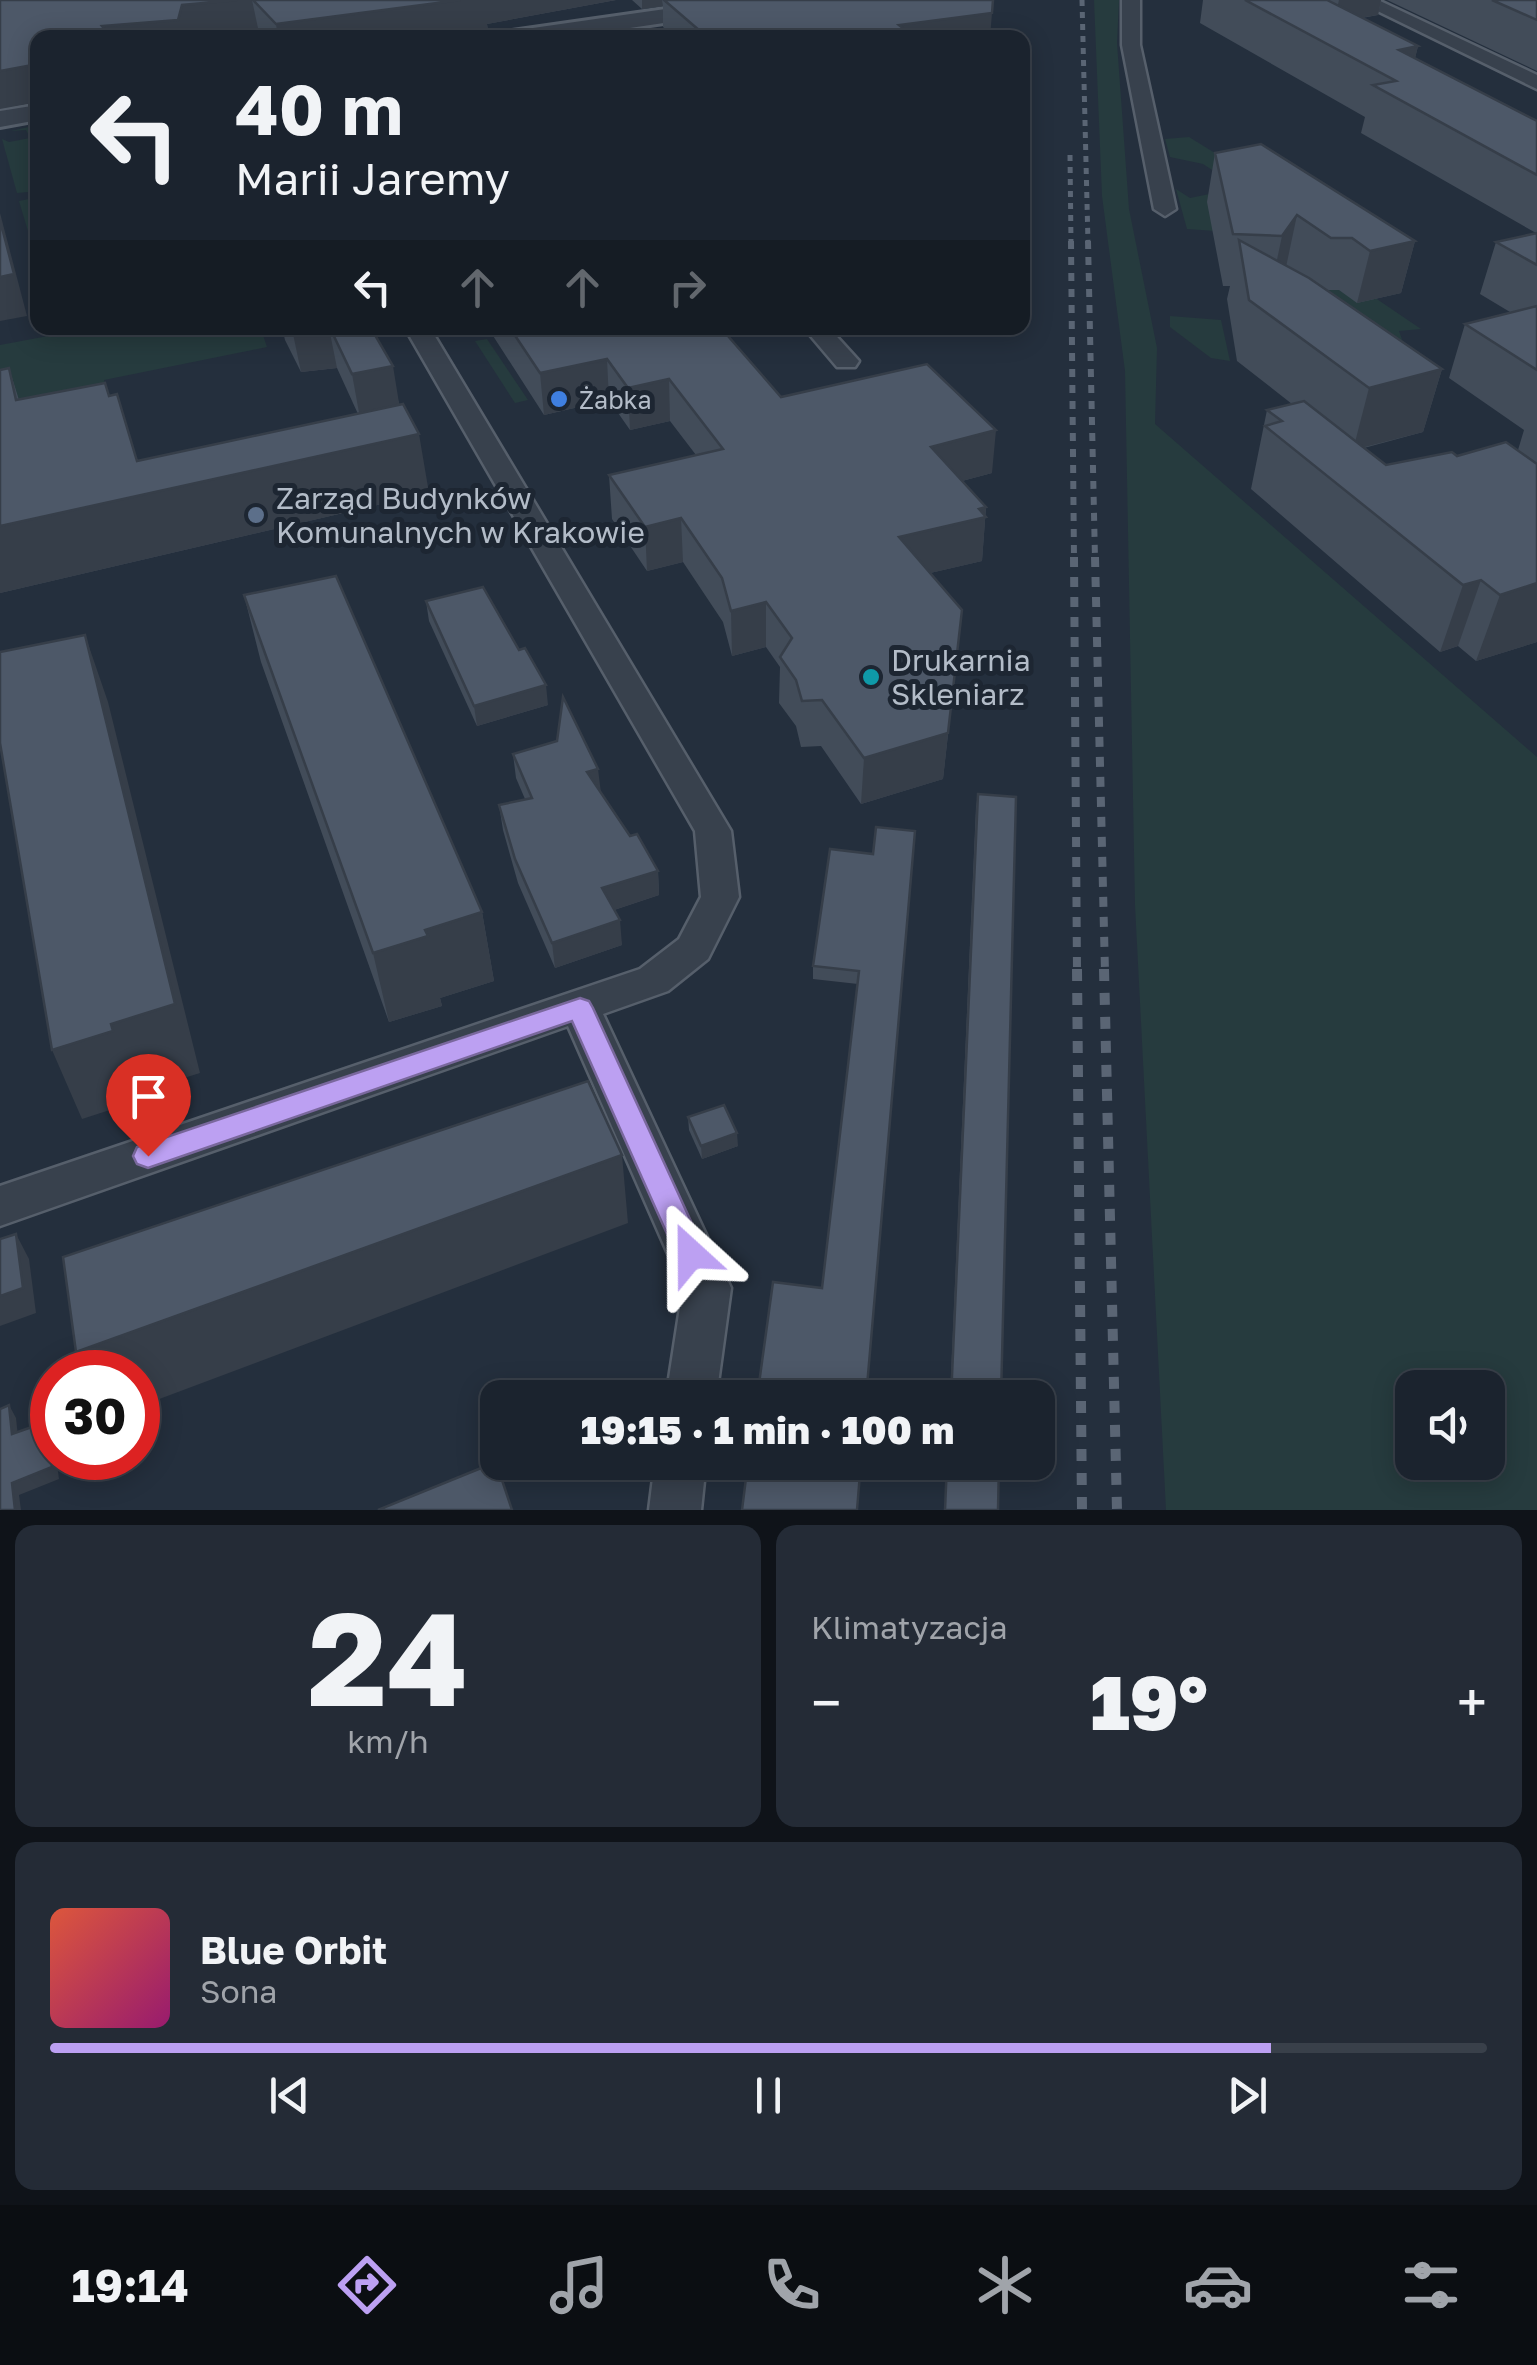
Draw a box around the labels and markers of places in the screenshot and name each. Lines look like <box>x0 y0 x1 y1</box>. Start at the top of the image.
place label: Żabka <box>579 384 652 415</box>
marker: Żabka <box>548 388 570 410</box>
place label: Zarząd Budynków Komunalnych w Krakowie <box>276 480 645 550</box>
marker: Zarząd Budynków Komunalnych w Krakowie <box>245 504 267 526</box>
place label: Drukarnia Skleniarz <box>891 642 1031 712</box>
marker: Drukarnia Skleniarz <box>860 666 882 688</box>
pin <box>106 1054 191 1157</box>

